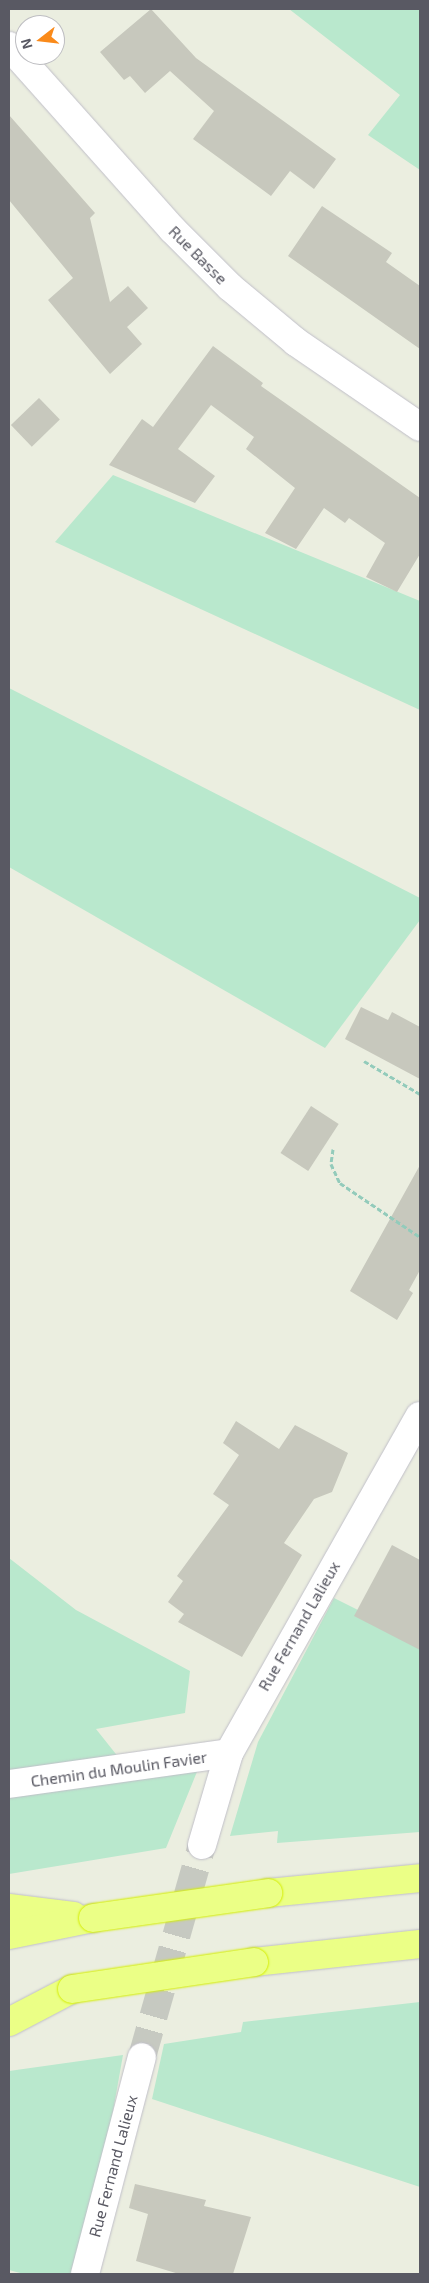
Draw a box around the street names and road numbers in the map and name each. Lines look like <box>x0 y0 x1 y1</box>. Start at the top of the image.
street label: Rue Basse <box>165 222 231 288</box>
street label: Rue Fernand Lalieux <box>254 1558 344 1694</box>
street label: Chemin du Moulin Favier <box>30 1747 208 1791</box>
street label: Rue Fernand Lalieux <box>85 2093 141 2239</box>

